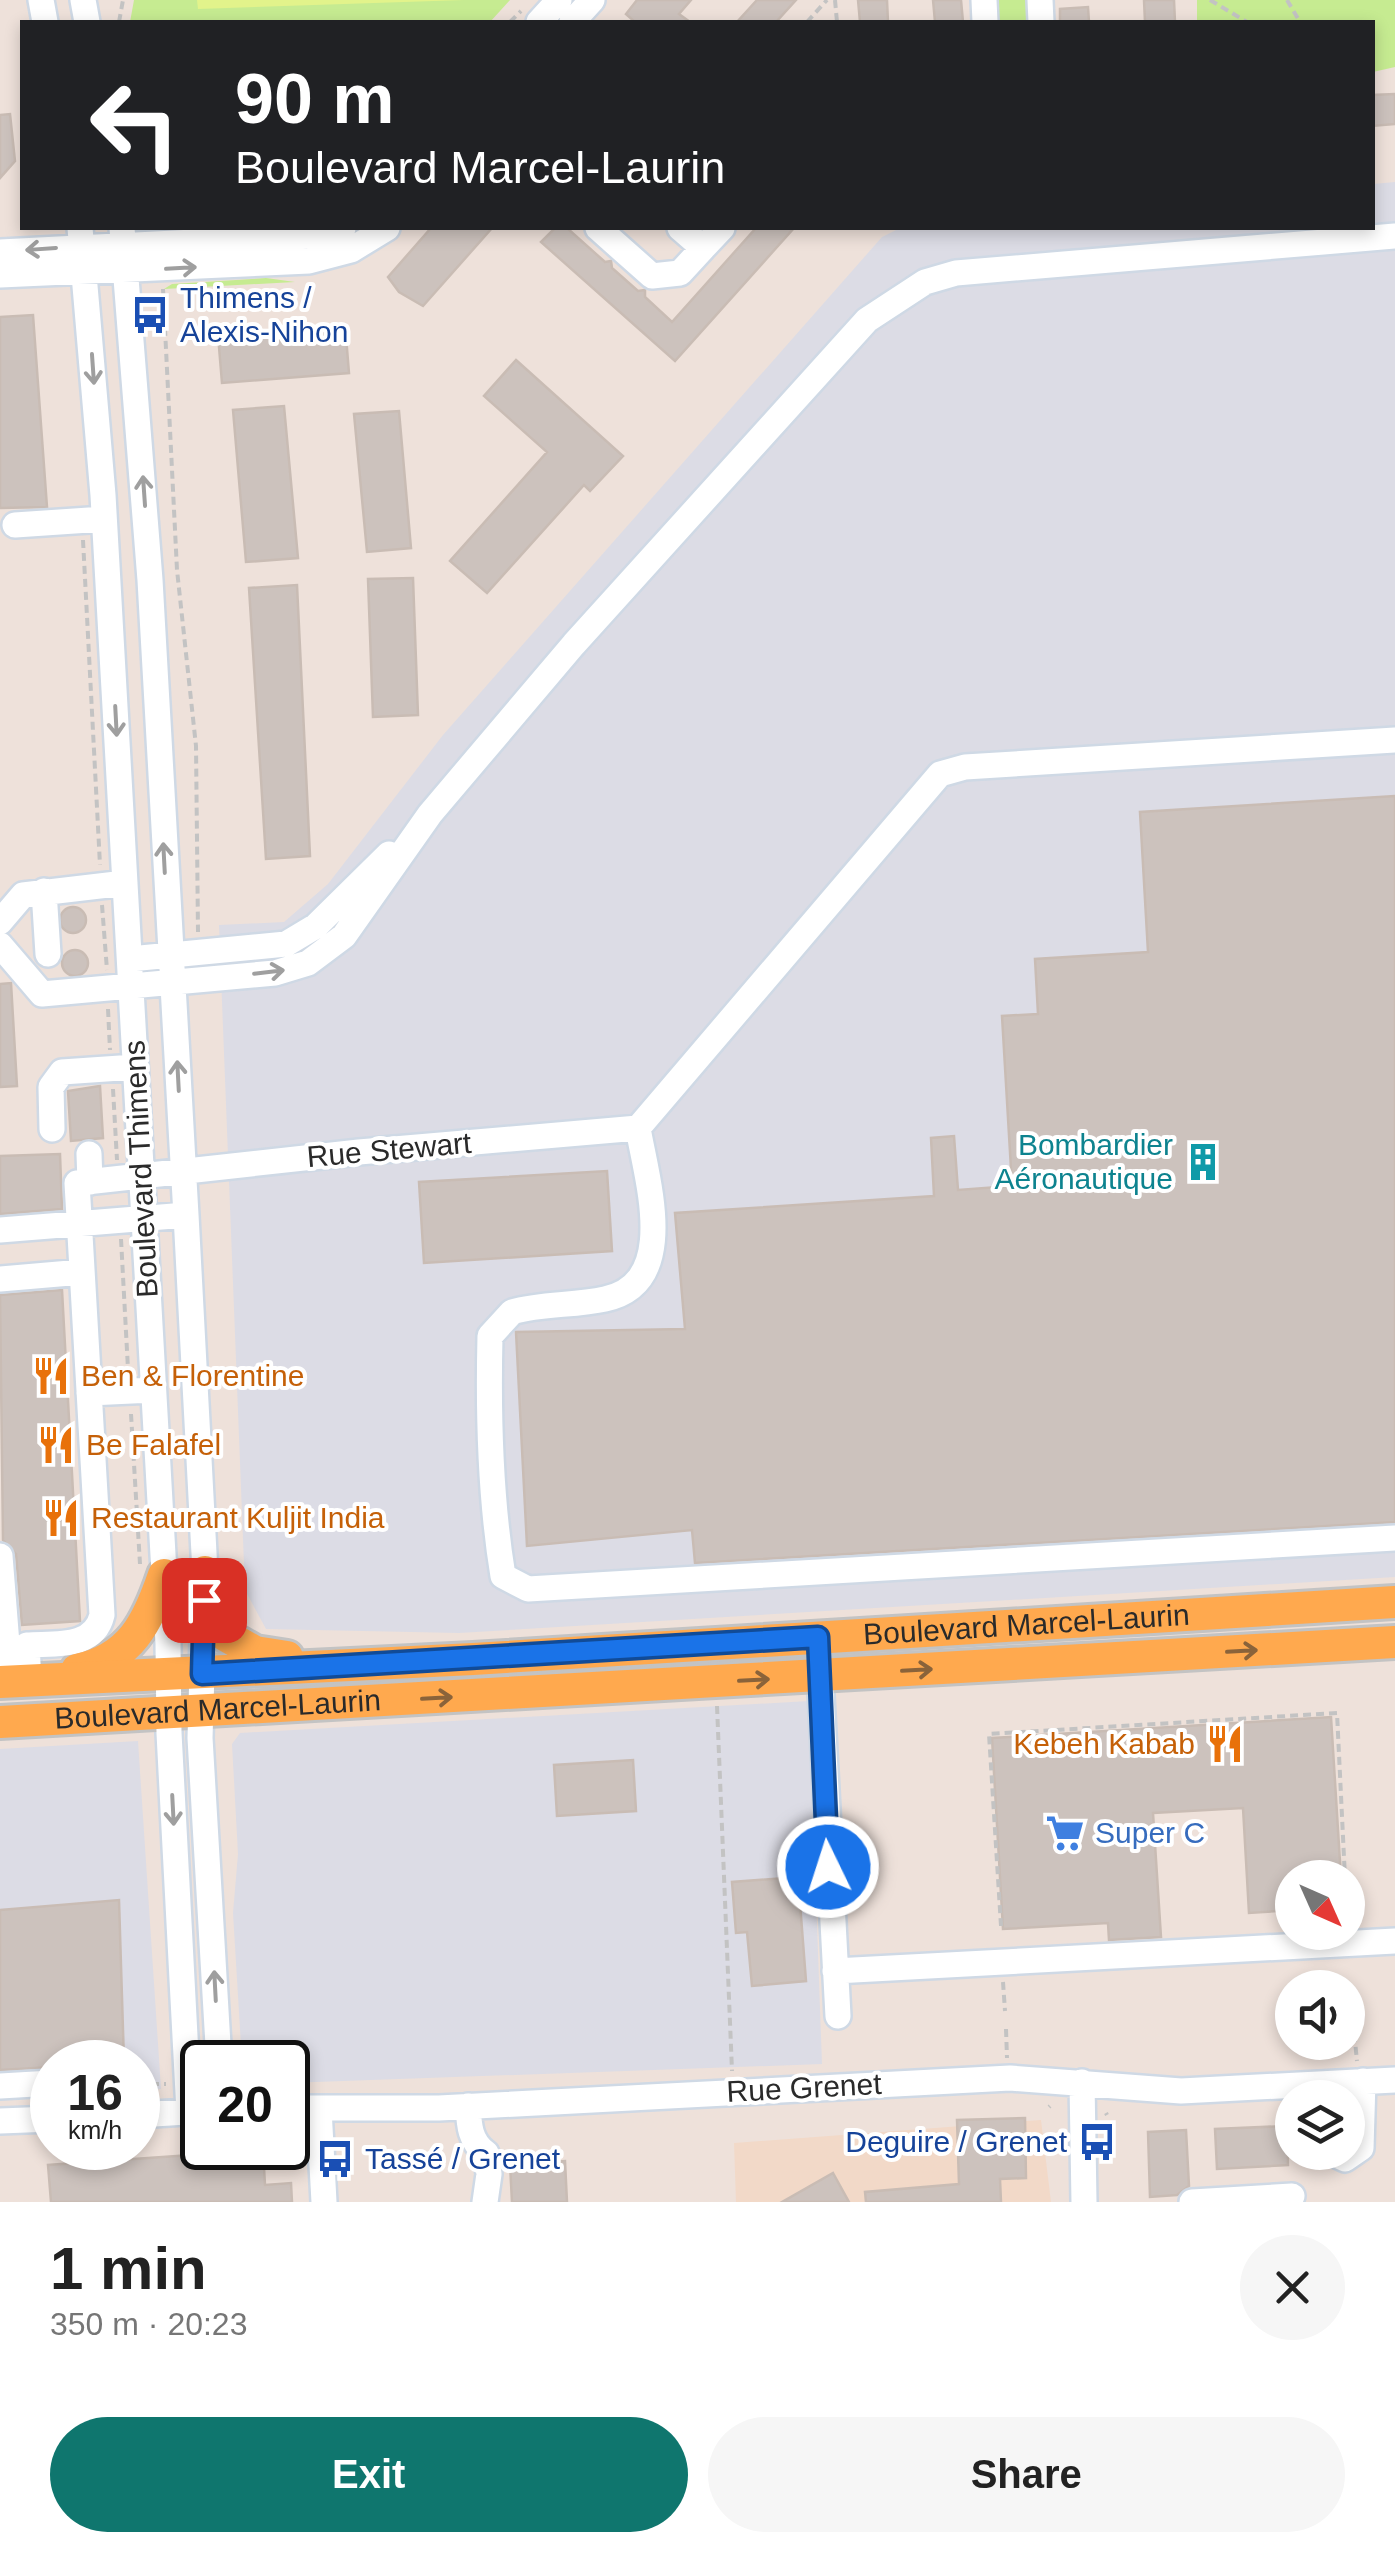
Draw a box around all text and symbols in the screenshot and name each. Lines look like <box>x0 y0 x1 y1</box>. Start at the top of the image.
icon: left <box>70 60 200 190</box>
text: 90 m <box>235 60 395 138</box>
text: Boulevard Marcel-Laurin <box>235 142 725 193</box>
one-way arrow <box>26 240 58 259</box>
one-way arrow <box>164 258 196 277</box>
place label: Thimens / Alexis-Nihon <box>180 281 348 348</box>
bus stop icon: Thimens / Alexis-Nihon <box>129 294 171 336</box>
one-way arrow <box>84 352 103 385</box>
one-way arrow <box>134 476 153 508</box>
one-way arrow <box>107 705 126 737</box>
one-way arrow <box>154 842 173 874</box>
one-way arrow <box>252 963 285 981</box>
street label: Boulevard Thimens <box>117 1039 164 1299</box>
one-way arrow <box>168 1061 187 1093</box>
street label: Rue Stewart <box>305 1126 473 1173</box>
place label: Bombardier Aéronautique <box>995 1128 1173 1195</box>
building icon: Bombardier Aéronautique <box>1182 1141 1224 1183</box>
restaurant icon: Ben & Florentine <box>30 1355 72 1397</box>
place label: Ben & Florentine <box>81 1359 304 1392</box>
restaurant icon: Be Falafel <box>35 1424 77 1466</box>
place label: Be Falafel <box>86 1428 221 1461</box>
restaurant icon: Restaurant Kuljit India <box>40 1497 82 1539</box>
place label: Restaurant Kuljit India <box>91 1501 385 1534</box>
pin <box>162 1558 247 1643</box>
icon: arrive <box>177 1573 232 1628</box>
street label: Boulevard Marcel-Laurin <box>862 1598 1191 1651</box>
one-way arrow <box>1225 1641 1257 1660</box>
one-way arrow <box>901 1660 933 1679</box>
one-way arrow <box>738 1670 770 1689</box>
street label: Boulevard Marcel-Laurin <box>53 1683 382 1735</box>
one-way arrow <box>421 1688 453 1707</box>
restaurant icon: Kebeh Kabab <box>1204 1723 1246 1765</box>
place label: Kebeh Kabab <box>1013 1727 1195 1760</box>
one-way arrow <box>164 1794 183 1826</box>
supermarket icon: Super C <box>1044 1812 1086 1854</box>
position arrow <box>776 1815 880 1919</box>
place label: Super C <box>1095 1816 1205 1849</box>
north arrow <box>1275 1860 1365 1950</box>
map controls <box>1275 1860 1365 2170</box>
button: sound <box>1275 1970 1365 2060</box>
one-way arrow <box>205 1971 224 2003</box>
speed limit sign: 20 <box>180 2040 310 2170</box>
text: 16 <box>67 2065 123 2121</box>
street label: Rue Grenet <box>726 2067 883 2108</box>
button: layers <box>1275 2080 1365 2170</box>
text: km/h <box>68 2116 122 2144</box>
bus stop icon: Deguire / Grenet <box>1076 2121 1118 2163</box>
place label: Deguire / Grenet <box>845 2125 1068 2158</box>
bus stop icon: Tassé / Grenet <box>314 2138 356 2180</box>
place label: Tassé / Grenet <box>365 2142 561 2175</box>
text: 1 min <box>50 2235 207 2302</box>
button: close <box>1240 2235 1345 2340</box>
text: 350 m · 20:23 <box>50 2306 247 2342</box>
button: Exit <box>50 2417 688 2532</box>
button: Share <box>708 2417 1345 2532</box>

